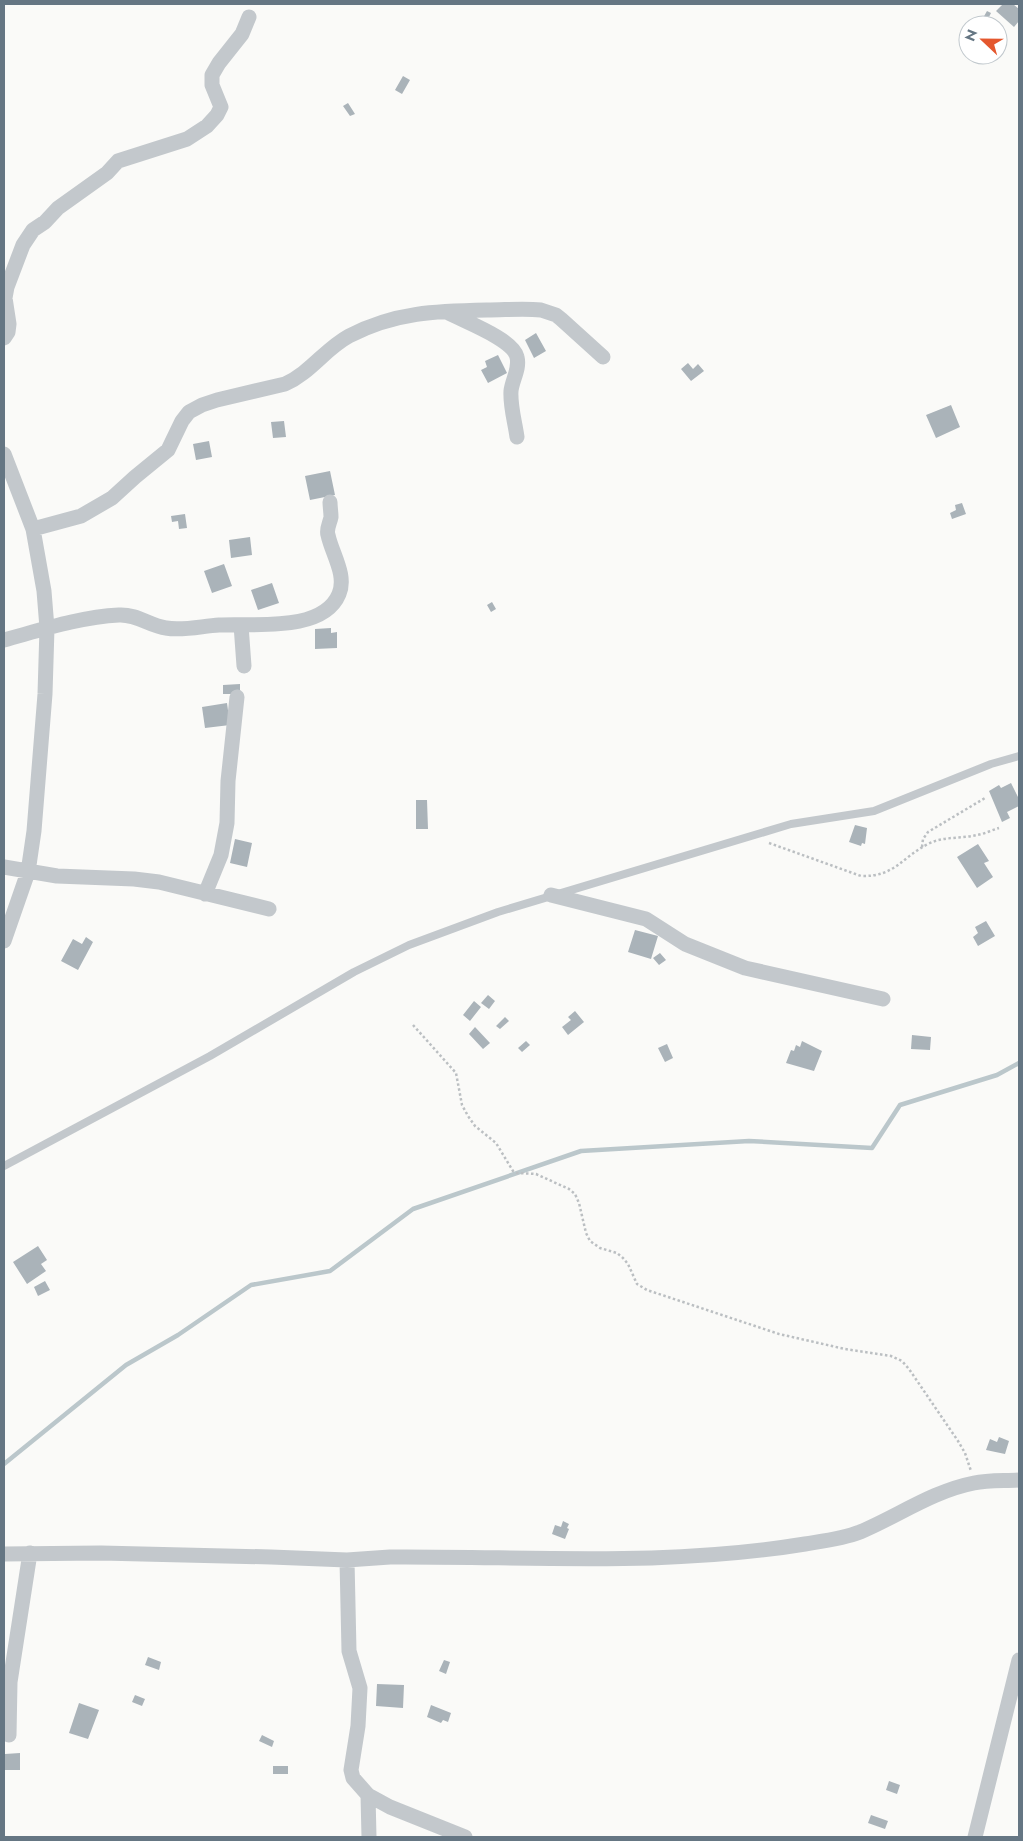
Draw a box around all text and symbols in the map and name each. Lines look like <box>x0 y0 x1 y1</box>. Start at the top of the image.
north arrow <box>958 15 1008 65</box>
text: N <box>960 26 982 44</box>

